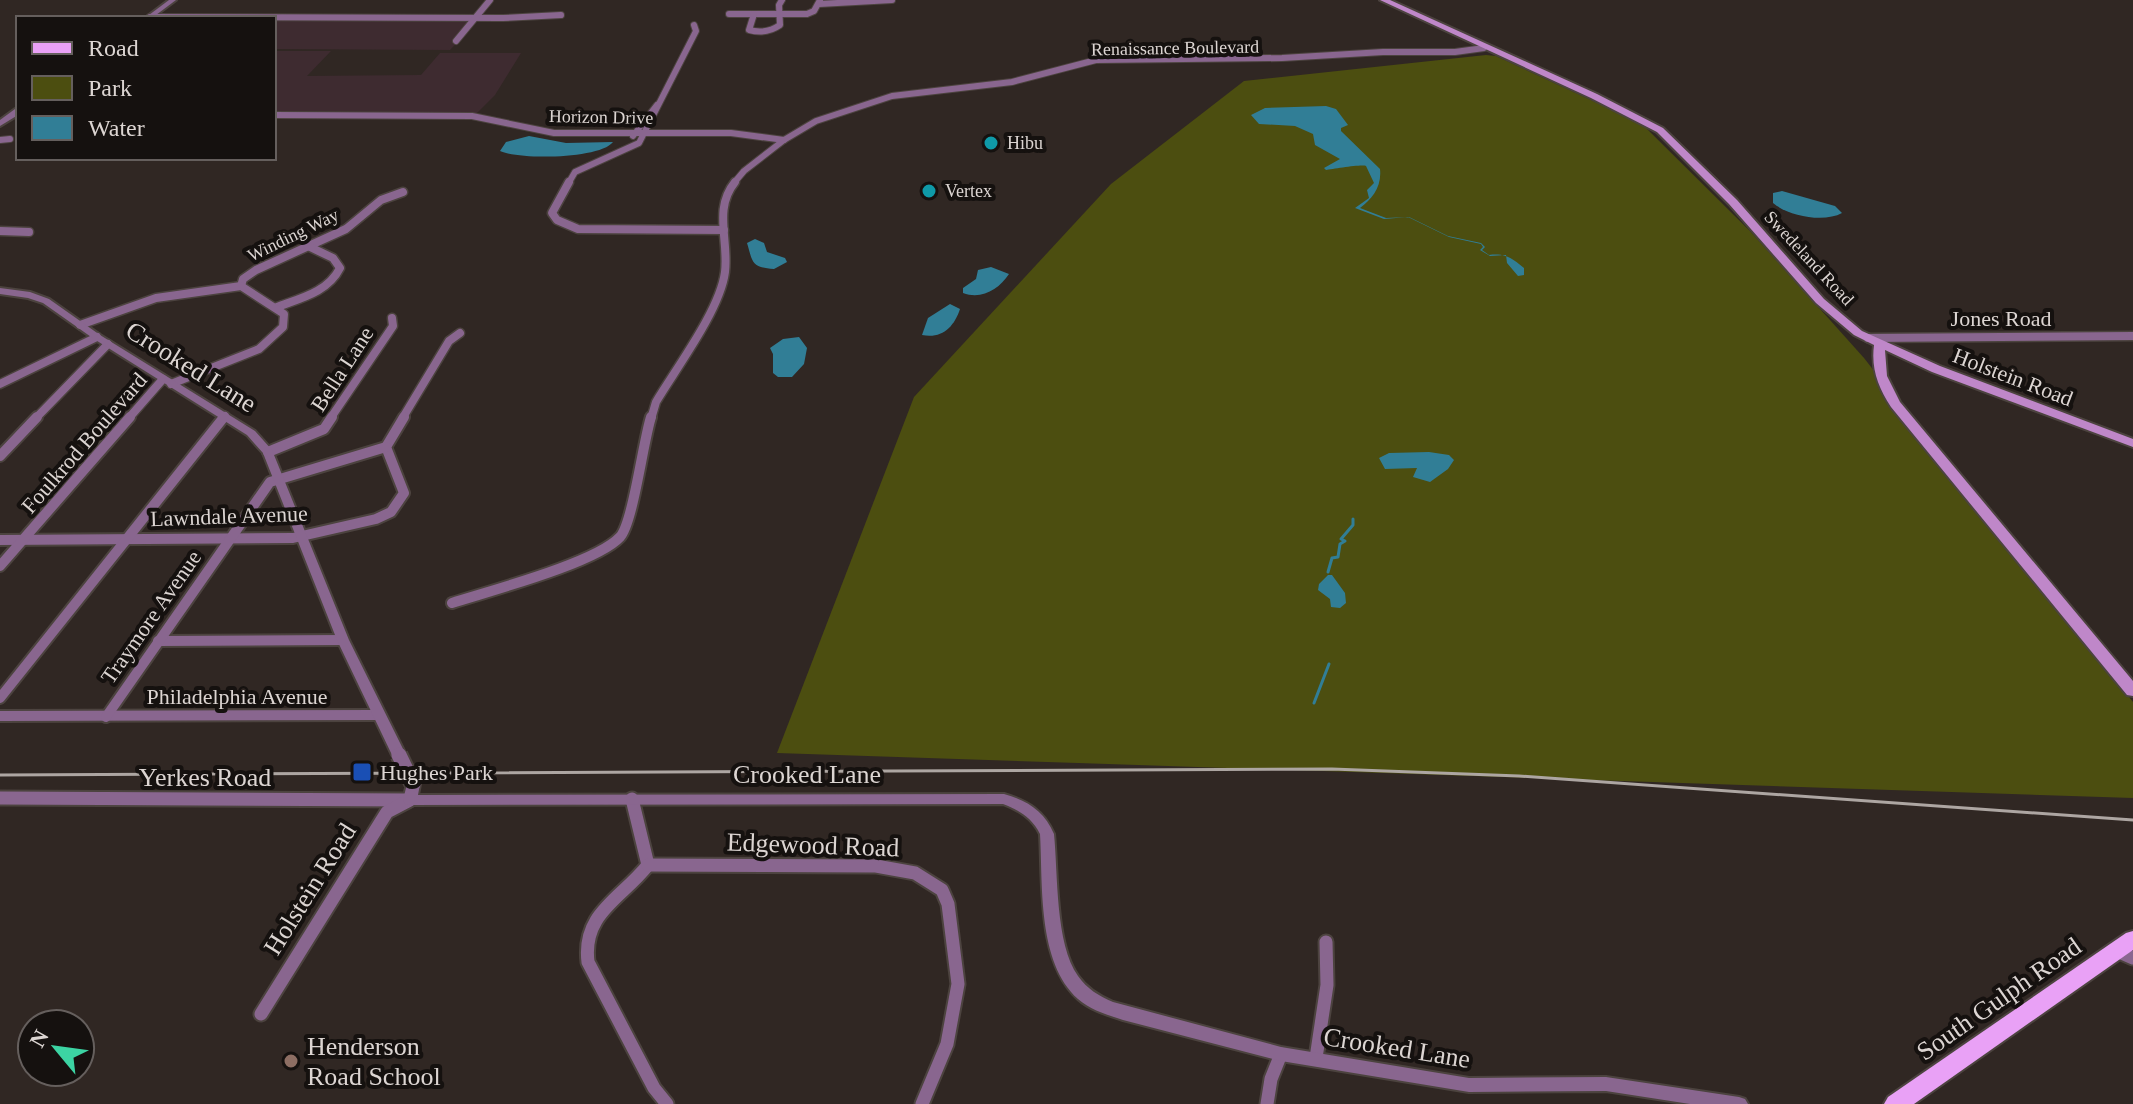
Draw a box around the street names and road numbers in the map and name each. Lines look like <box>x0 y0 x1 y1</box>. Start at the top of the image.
street label: Renaissance Boulevard <box>1091 37 1259 59</box>
street label: Horizon Drive <box>549 106 653 128</box>
street label: Winding Way <box>244 204 342 266</box>
street label: Swedeland Road <box>1760 207 1858 309</box>
street label: Jones Road <box>1951 306 2051 331</box>
street label: Crooked Lane <box>121 315 261 419</box>
street label: Bella Lane <box>305 322 379 416</box>
street label: Holstein Road <box>1949 343 2077 411</box>
street label: Foulkrod Boulevard <box>16 368 152 518</box>
street label: Lawndale Avenue <box>150 501 308 531</box>
street label: Traymore Avenue <box>96 546 206 688</box>
street label: Philadelphia Avenue <box>146 684 328 709</box>
street label: Crooked Lane <box>733 760 881 789</box>
street label: Yerkes Road <box>139 763 271 792</box>
street label: Holstein Road <box>258 818 362 960</box>
street label: Edgewood Road <box>726 827 900 863</box>
street label: South Gulph Road <box>1911 932 2087 1066</box>
street label: Crooked Lane <box>1322 1022 1472 1074</box>

